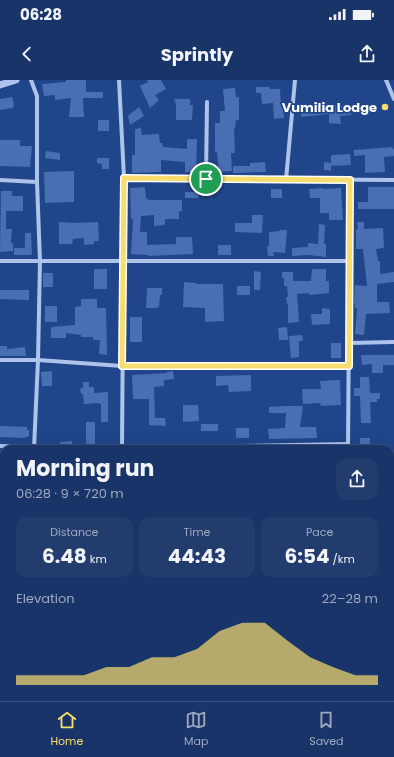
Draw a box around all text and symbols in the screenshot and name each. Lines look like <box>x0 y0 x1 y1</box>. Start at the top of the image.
text: 06:28 <box>20 4 62 25</box>
text: Sprintly <box>161 42 233 67</box>
icon: back <box>16 43 38 65</box>
icon: share <box>356 43 378 65</box>
place label: Vumilia Lodge <box>282 98 377 117</box>
marker: Vumilia Lodge <box>380 102 390 112</box>
pin <box>189 162 223 196</box>
icon: arrive <box>195 168 217 190</box>
text: Morning run <box>16 453 154 484</box>
button: share <box>336 458 378 500</box>
text: 06:28 · 9 × 720 m <box>16 484 124 503</box>
text: Distance <box>50 524 98 540</box>
text: Time <box>184 524 210 540</box>
text: Pace <box>306 524 333 540</box>
text: 6.48 <box>42 542 87 570</box>
text: 44:43 <box>168 542 226 570</box>
text: 6:54 <box>285 542 330 570</box>
text: km <box>87 551 107 567</box>
text: /km <box>330 551 355 567</box>
text: Elevation <box>16 589 75 608</box>
text: 22–28 m <box>322 589 378 608</box>
tab: Home <box>50 709 83 750</box>
tab: Map <box>184 709 208 750</box>
tab: Saved <box>309 709 344 750</box>

